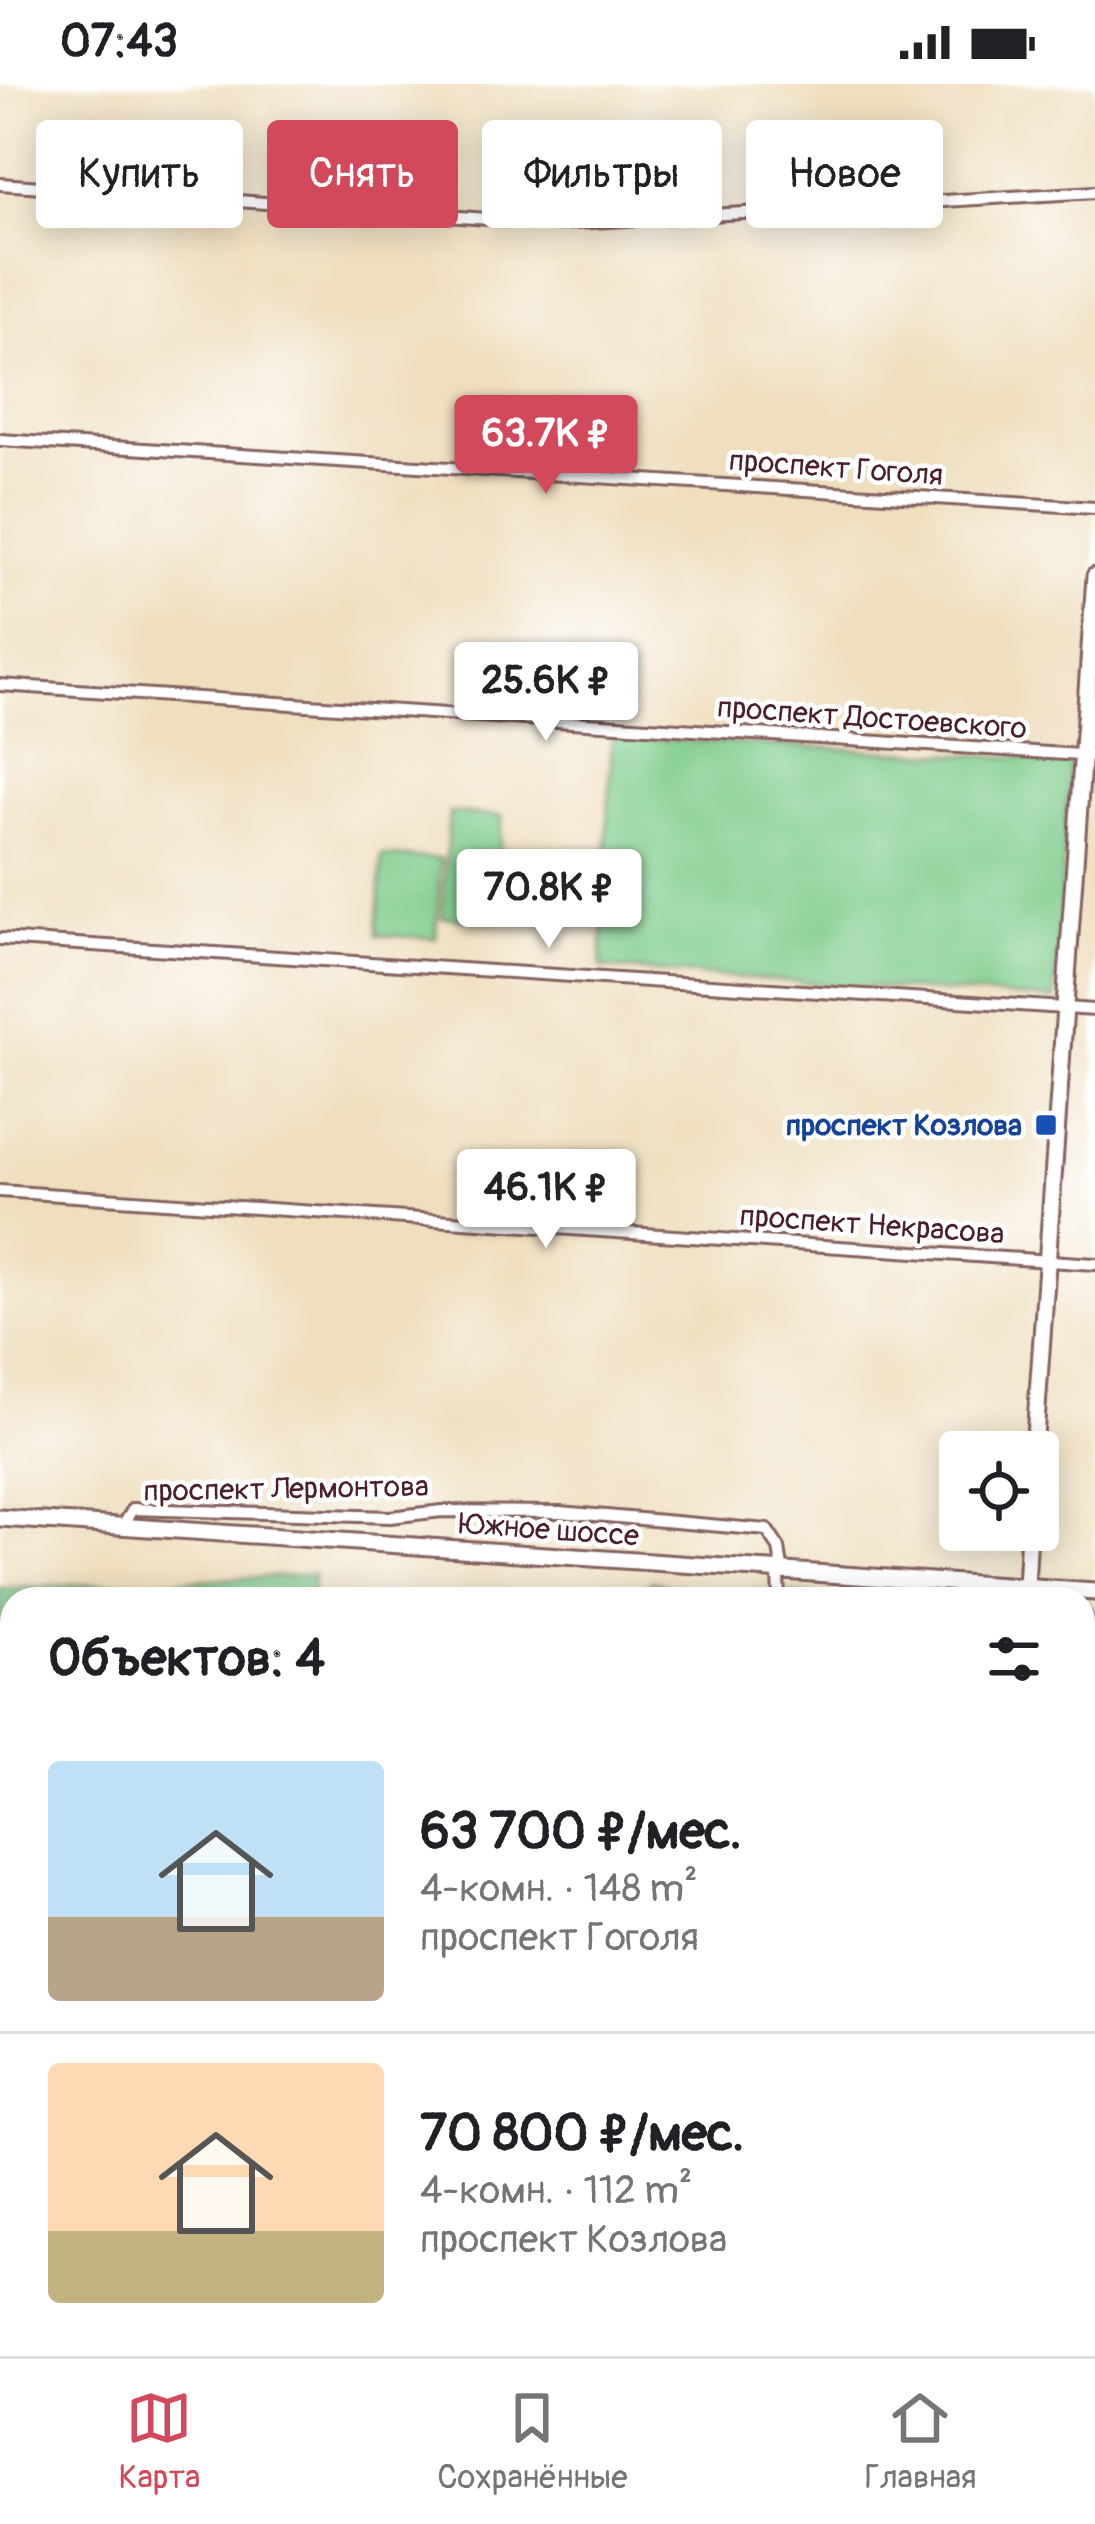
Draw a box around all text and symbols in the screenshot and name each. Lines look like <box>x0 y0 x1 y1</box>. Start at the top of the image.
text: 07:43 <box>60 14 178 70</box>
chip: Купить <box>36 120 243 228</box>
chip: Снять <box>267 120 458 228</box>
chip: Фильтры <box>482 120 722 228</box>
chip: Новое <box>746 120 943 228</box>
pin: 63.7K ₽ <box>435 395 657 497</box>
text: 63.7K ₽ <box>481 409 611 458</box>
street label: проспект Гоголя <box>728 442 944 494</box>
pin: 25.6K ₽ <box>435 642 657 744</box>
text: 25.6K ₽ <box>481 656 611 705</box>
street label: проспект Достоевского <box>716 689 1028 747</box>
pin: 70.8K ₽ <box>438 849 660 951</box>
text: 70.8K ₽ <box>484 863 614 912</box>
place label: проспект Козлова <box>786 1107 1022 1144</box>
marker: проспект Козлова <box>1033 1112 1059 1138</box>
pin: 46.1K ₽ <box>435 1149 657 1251</box>
text: 46.1K ₽ <box>484 1163 608 1212</box>
street label: проспект Некрасова <box>738 1197 1006 1253</box>
map controls <box>939 1431 1059 1551</box>
button: locate <box>939 1431 1059 1551</box>
street label: проспект Лермонтова <box>143 1468 429 1510</box>
street label: Южное шоссе <box>458 1505 640 1555</box>
icon: filters <box>981 1626 1047 1692</box>
text: Объектов: 4 <box>48 1627 325 1691</box>
text: 63 700 ₽/мес. <box>420 1800 742 1864</box>
icon: home <box>144 1809 288 1953</box>
text: 4-комн. · 148 m² <box>420 1864 698 1913</box>
text: проспект Гоголя <box>420 1913 699 1962</box>
text: 70 800 ₽/мес. <box>420 2102 744 2166</box>
icon: home <box>144 2111 288 2255</box>
text: 4-комн. · 112 m² <box>420 2166 692 2215</box>
text: проспект Козлова <box>420 2215 727 2264</box>
tab: Карта <box>118 2385 200 2498</box>
tab: Сохранённые <box>437 2385 627 2498</box>
tab: Главная <box>864 2385 977 2498</box>

